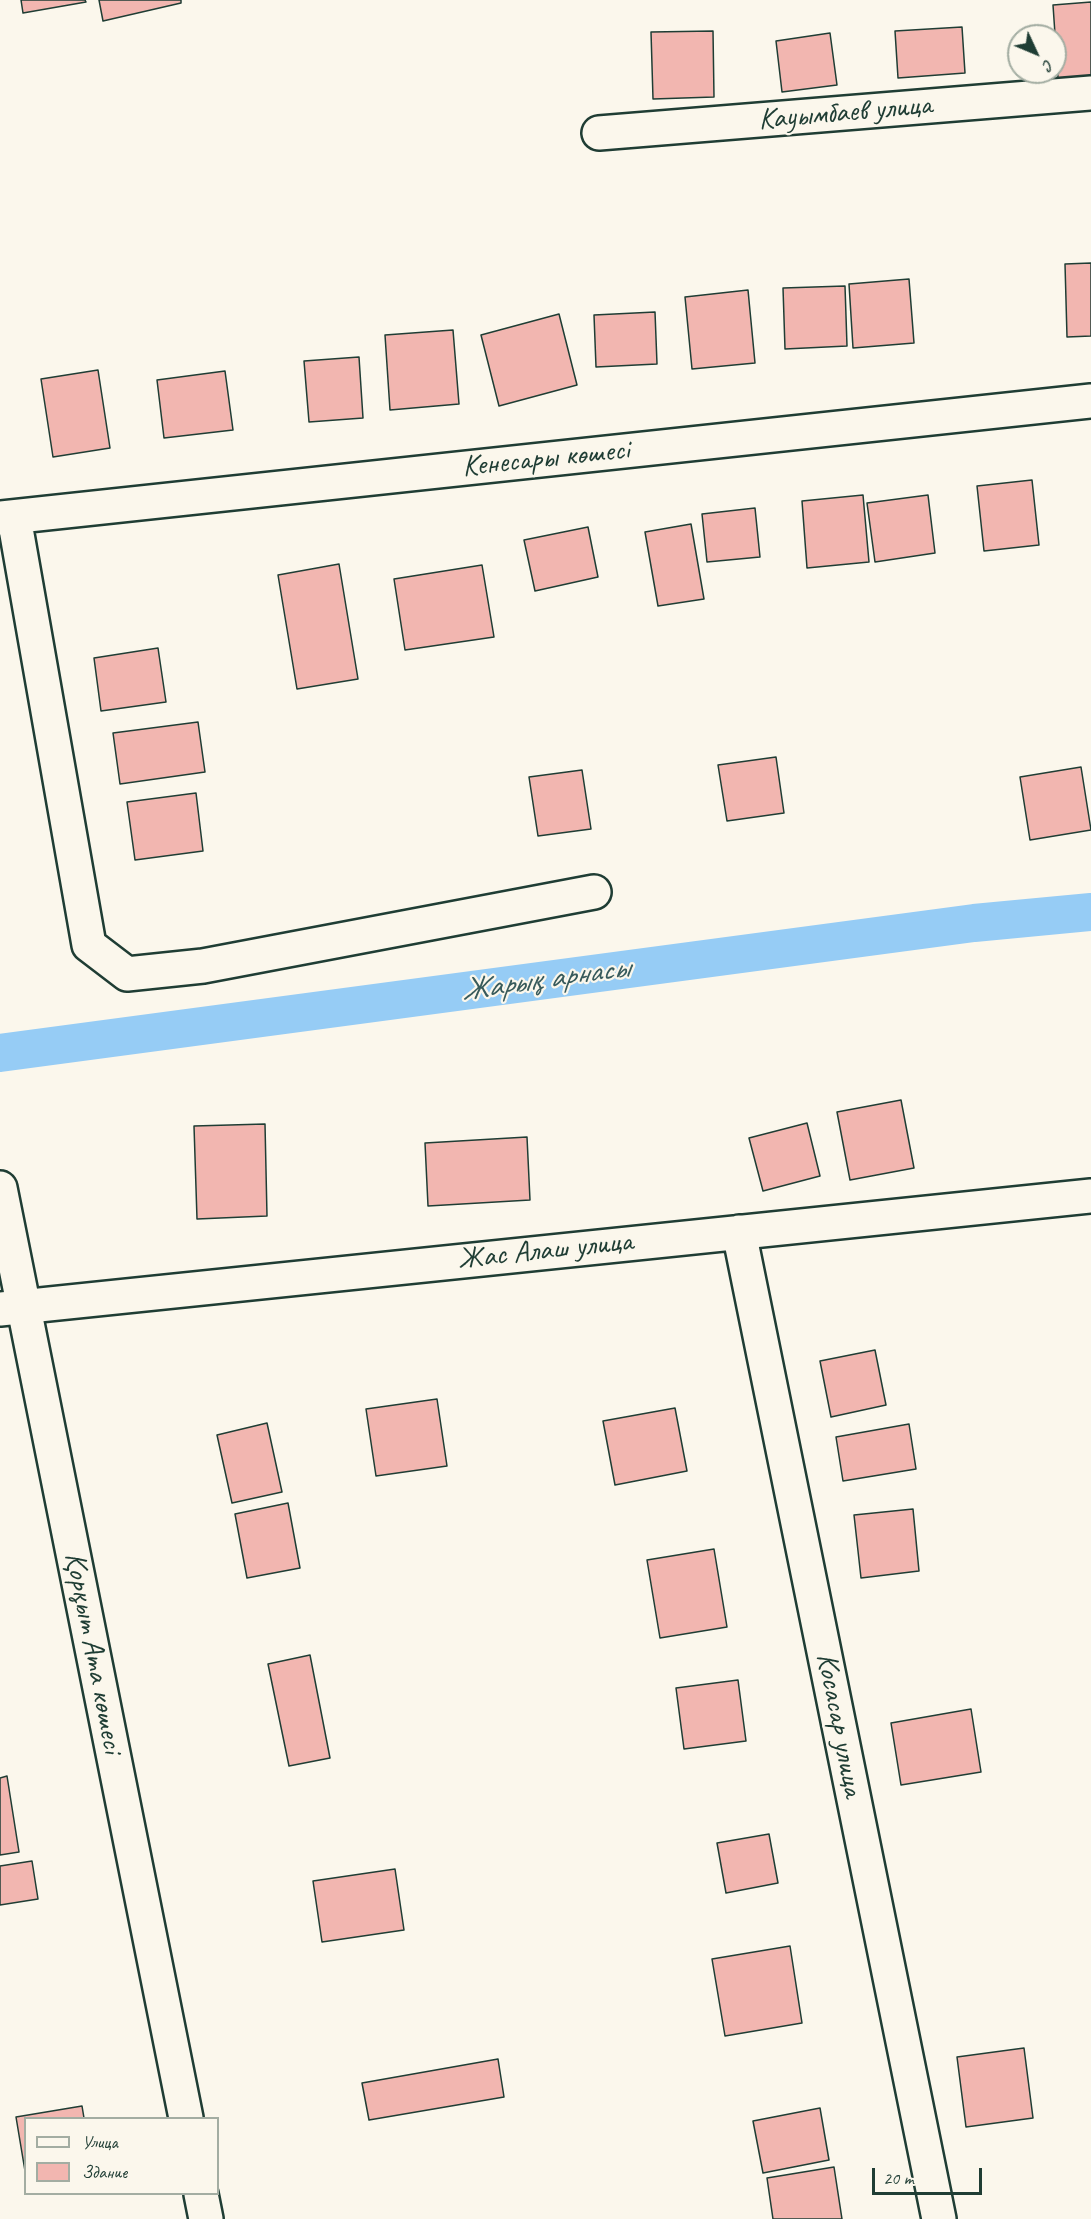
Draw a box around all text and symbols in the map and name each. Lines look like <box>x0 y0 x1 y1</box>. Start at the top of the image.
north arrow <box>1007 24 1067 84</box>
text: С <box>1039 55 1058 75</box>
street label: Кауымбаев улица <box>757 88 933 138</box>
street label: Кенесары көшесі <box>461 432 631 486</box>
water label: Жарық арнасы <box>459 949 631 1011</box>
street label: Жас Алаш улица <box>456 1224 634 1278</box>
street label: Қорқыт Ата көшесі <box>56 1549 130 1757</box>
street label: Косасар улица <box>807 1650 871 1800</box>
legend <box>24 2117 219 2195</box>
text: Улица <box>82 2131 118 2153</box>
scale bar <box>875 2156 984 2194</box>
text: Здание <box>82 2161 127 2183</box>
text: 20 m <box>883 2167 914 2189</box>

